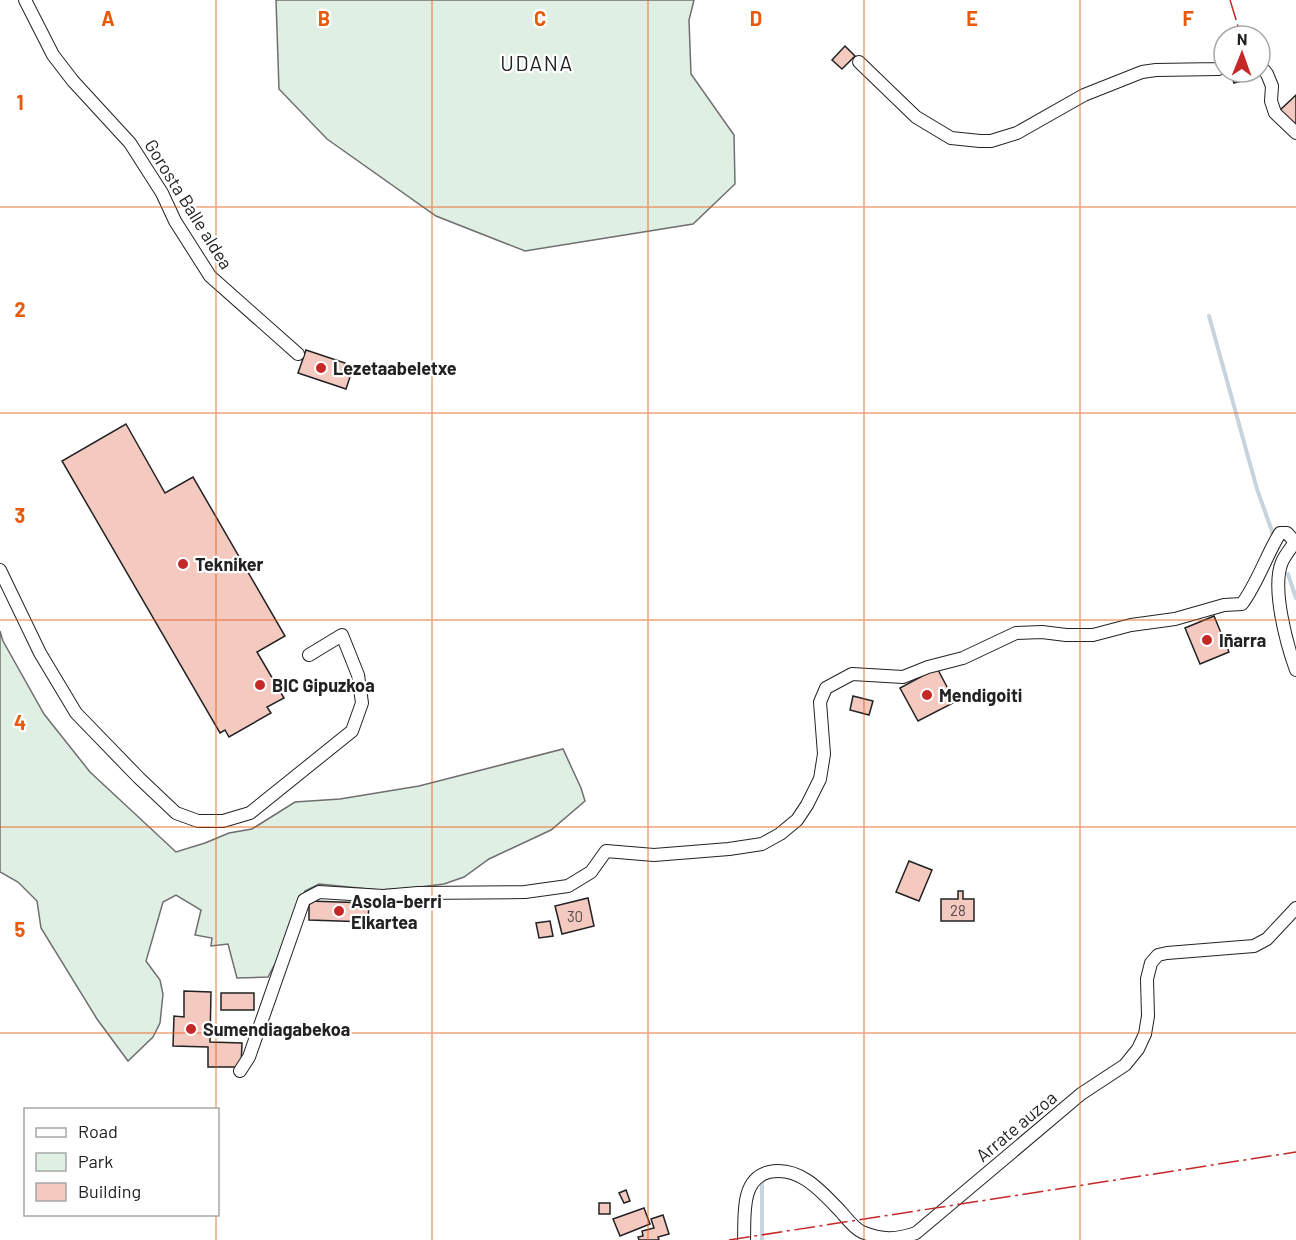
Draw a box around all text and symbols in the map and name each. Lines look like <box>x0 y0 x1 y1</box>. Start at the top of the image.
text: A <box>101 6 115 30</box>
text: B <box>318 6 330 30</box>
text: C <box>534 6 546 30</box>
text: D <box>750 6 762 30</box>
text: E <box>966 6 978 30</box>
text: F <box>1182 6 1194 30</box>
north arrow <box>1212 24 1272 84</box>
text: N <box>1237 29 1248 48</box>
district label: UDANA <box>500 50 574 75</box>
text: 1 <box>16 90 24 114</box>
street label: Gorosta Balle aldea <box>140 135 238 273</box>
text: 2 <box>14 297 26 321</box>
place label: Lezetaabeletxe <box>333 357 457 379</box>
marker: Lezetaabeletxe <box>314 361 328 375</box>
text: 3 <box>15 503 25 527</box>
place label: Tekniker <box>195 553 263 575</box>
marker: Tekniker <box>176 557 190 571</box>
place label: Iñarra <box>1219 629 1266 651</box>
marker: Iñarra <box>1200 633 1214 647</box>
place label: BIC Gipuzkoa <box>272 674 375 696</box>
marker: BIC Gipuzkoa <box>253 678 267 692</box>
place label: Mendigoiti <box>939 684 1022 706</box>
marker: Mendigoiti <box>920 688 934 702</box>
text: 4 <box>14 710 26 734</box>
place label: Asola-berri Elkartea <box>351 890 442 933</box>
house number: 28 <box>950 901 966 919</box>
marker: Asola-berri Elkartea <box>332 904 346 918</box>
house number: 30 <box>567 907 583 925</box>
text: 5 <box>15 917 26 941</box>
place label: Sumendiagabekoa <box>203 1018 350 1040</box>
marker: Sumendiagabekoa <box>184 1022 198 1036</box>
street label: Arrate auzoa <box>971 1086 1061 1166</box>
legend <box>24 1108 219 1216</box>
text: Road <box>78 1120 118 1142</box>
text: Park <box>78 1150 113 1172</box>
text: Building <box>78 1180 141 1202</box>

